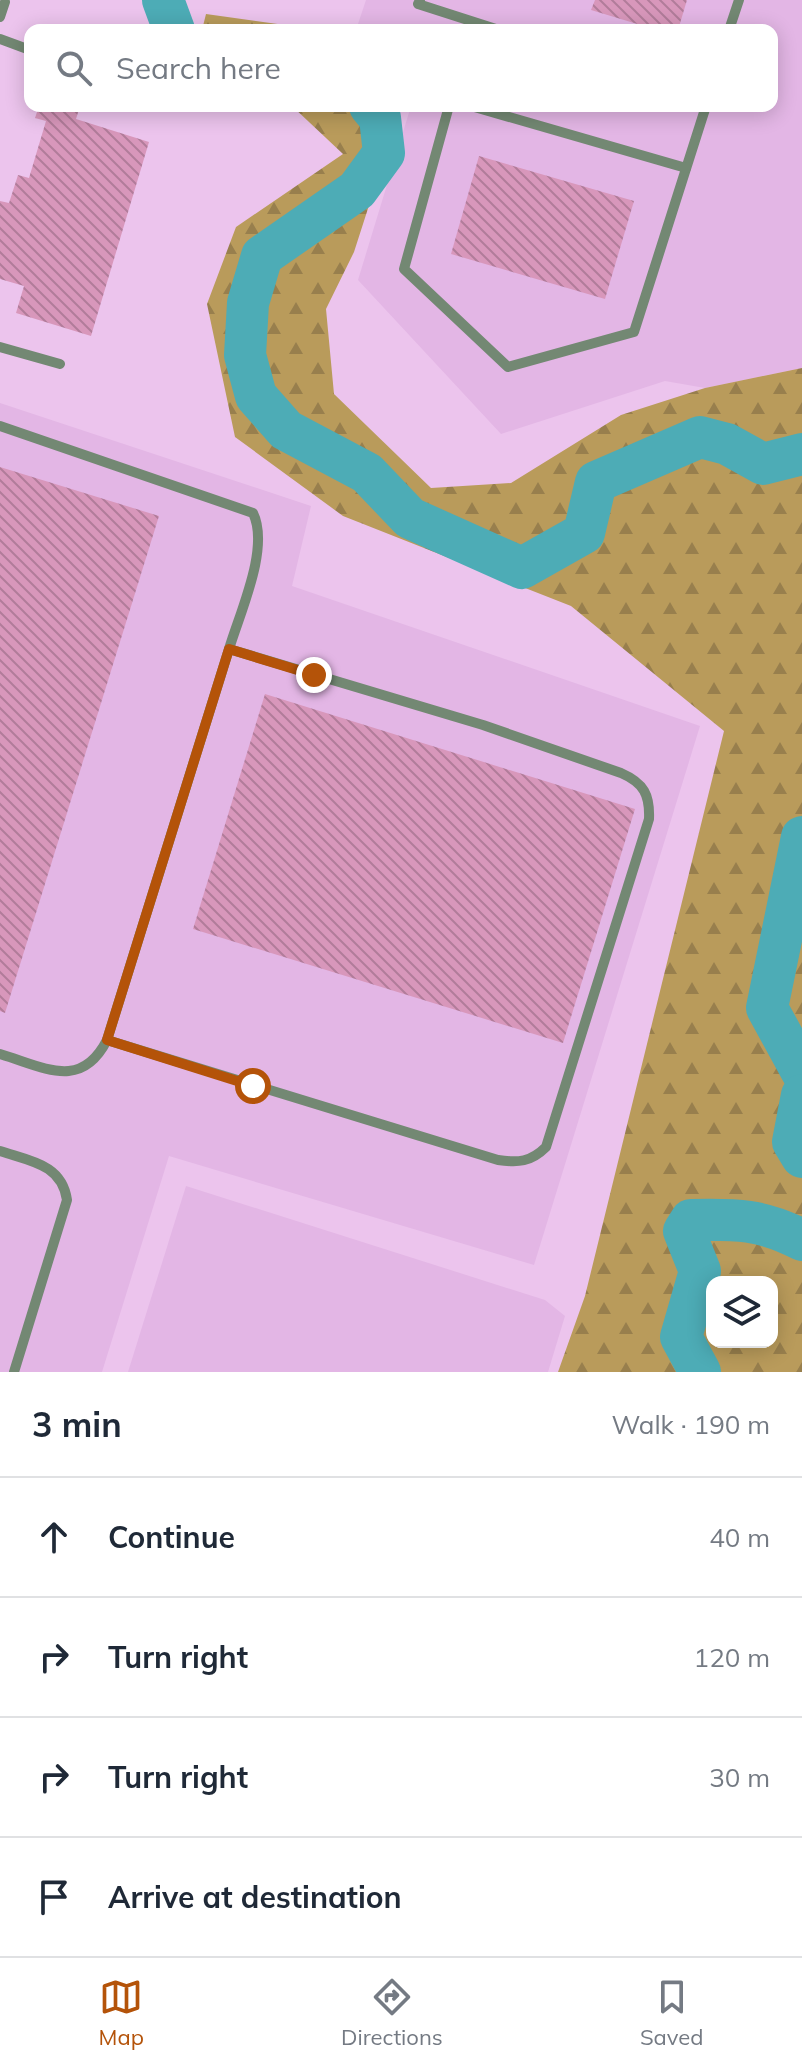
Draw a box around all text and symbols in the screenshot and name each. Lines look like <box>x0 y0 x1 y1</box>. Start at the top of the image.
search box <box>24 24 778 112</box>
icon: search <box>52 46 96 90</box>
text: Search here <box>116 49 281 87</box>
route end <box>296 657 332 693</box>
route start <box>235 1068 271 1104</box>
map controls <box>706 1276 778 1348</box>
button: layers <box>706 1276 778 1348</box>
text: 3 min <box>32 1403 122 1446</box>
text: Walk · 190 m <box>611 1408 770 1441</box>
icon: ahead <box>32 1515 76 1559</box>
text: Continue <box>108 1518 235 1556</box>
text: 40 m <box>709 1521 770 1554</box>
icon: right <box>32 1635 76 1679</box>
text: Turn right <box>108 1638 248 1676</box>
text: 120 m <box>694 1641 770 1674</box>
icon: right <box>32 1755 76 1799</box>
text: Turn right <box>108 1758 248 1796</box>
text: 30 m <box>709 1761 770 1794</box>
icon: arrive <box>32 1875 76 1919</box>
text: Arrive at destination <box>108 1878 402 1916</box>
tab: Map <box>99 1975 144 2051</box>
tab: Directions <box>341 1975 443 2051</box>
tab: Saved <box>640 1975 703 2051</box>

